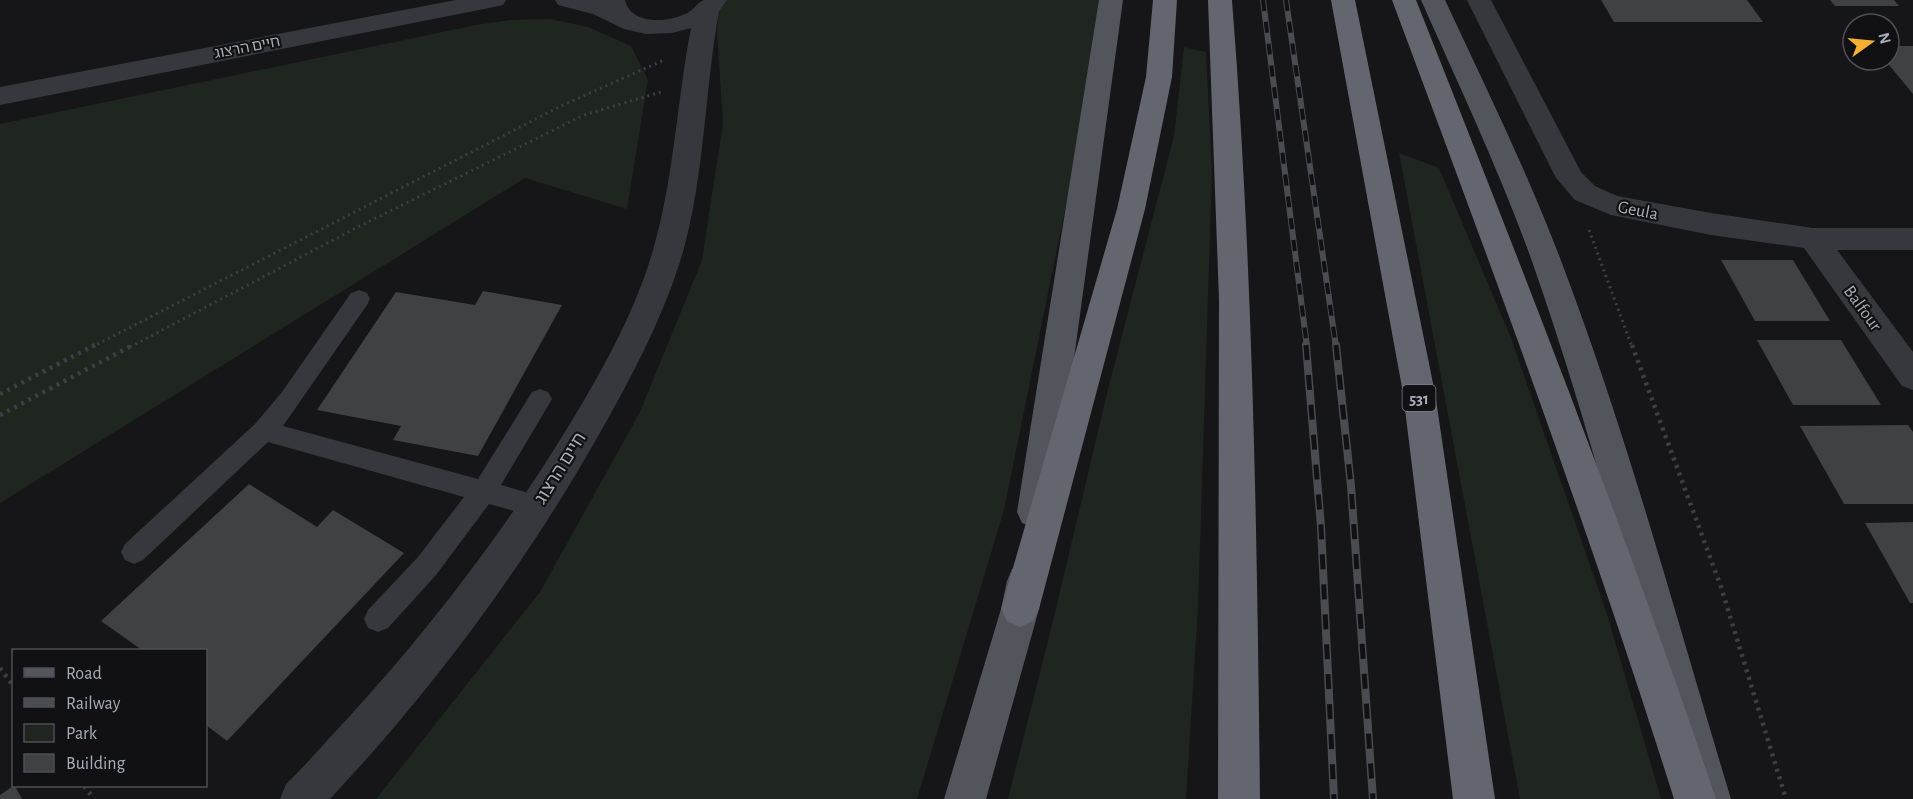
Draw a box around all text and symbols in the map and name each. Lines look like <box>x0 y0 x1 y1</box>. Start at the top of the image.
north arrow <box>1841 12 1901 72</box>
text: N <box>1875 31 1894 46</box>
street label: חיים הרצוג <box>213 34 281 61</box>
street label: Geula <box>1616 198 1659 224</box>
street label: Balfour <box>1840 283 1885 335</box>
road number: 531 <box>1402 385 1436 411</box>
street label: חיים הרצוג <box>532 430 590 507</box>
legend <box>12 649 207 787</box>
text: Road <box>66 665 102 683</box>
text: Railway <box>66 695 121 713</box>
text: Park <box>66 725 98 743</box>
text: Building <box>66 755 126 773</box>

